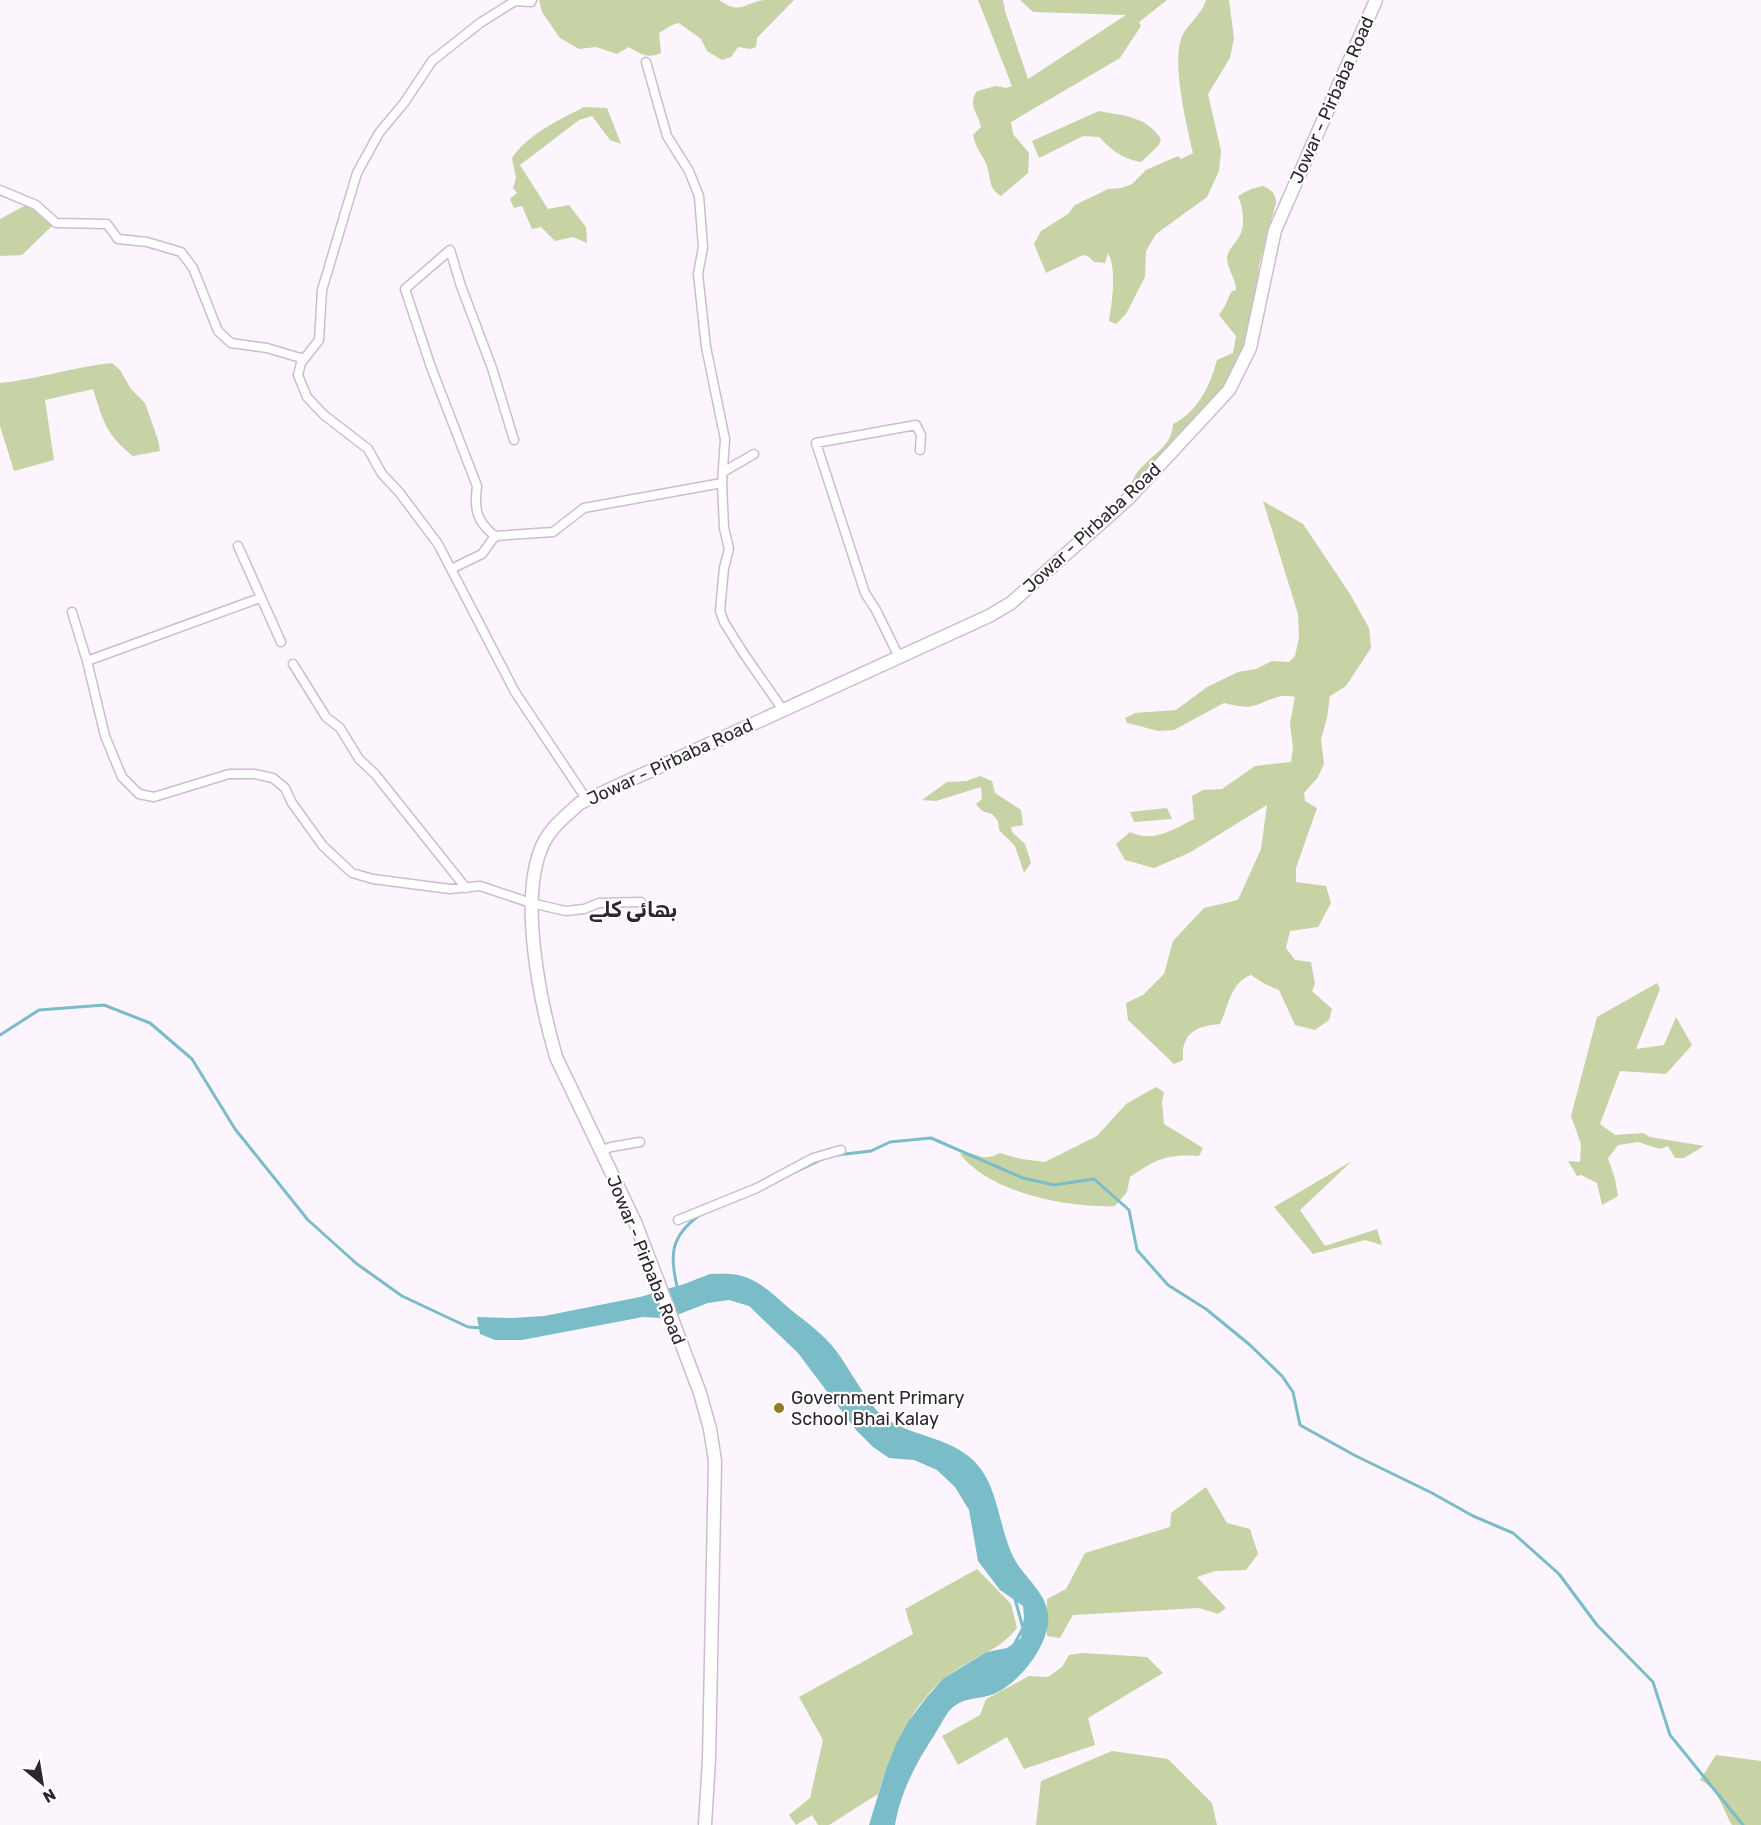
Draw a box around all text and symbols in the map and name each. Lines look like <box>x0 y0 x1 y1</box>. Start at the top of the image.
street label: Jowar - Pirbaba Road <box>1285 13 1379 187</box>
street label: Jowar - Pirbaba Road <box>1018 458 1166 598</box>
street label: Jowar - Pirbaba Road <box>583 714 757 810</box>
district label: بھائی كلے <box>589 897 677 922</box>
street label: Jowar - Pirbaba Road <box>602 1172 690 1348</box>
place label: Government Primary School Bhai Kalay <box>791 1387 965 1430</box>
marker: Government Primary School Bhai Kalay <box>772 1401 786 1415</box>
north arrow <box>12 1753 72 1813</box>
text: N <box>40 1784 59 1807</box>

